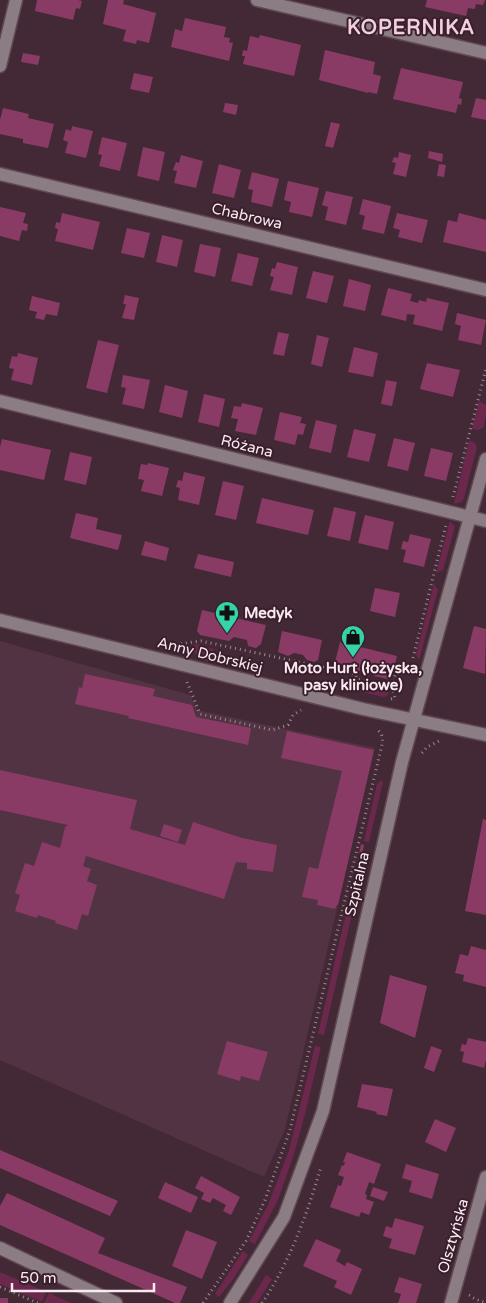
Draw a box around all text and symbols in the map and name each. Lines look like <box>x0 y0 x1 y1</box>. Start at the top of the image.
district label: KOPERNIKA <box>347 16 475 40</box>
street label: Chabrowa <box>210 199 284 233</box>
street label: Różana <box>219 431 275 461</box>
pharmacy icon: Medyk <box>214 600 240 634</box>
place label: Medyk <box>244 604 292 623</box>
shop icon: Moto Hurt (łożyska, pasy kliniowe) <box>340 624 366 658</box>
street label: Anny Dobrskiej <box>155 633 265 677</box>
place label: Moto Hurt (łożyska, pasy kliniowe) <box>284 659 422 695</box>
street label: Szpitalna <box>341 850 373 918</box>
street label: Olsztyńska <box>434 1197 472 1275</box>
scale bar <box>12 1260 155 1292</box>
text: 50 m <box>20 1269 57 1287</box>

